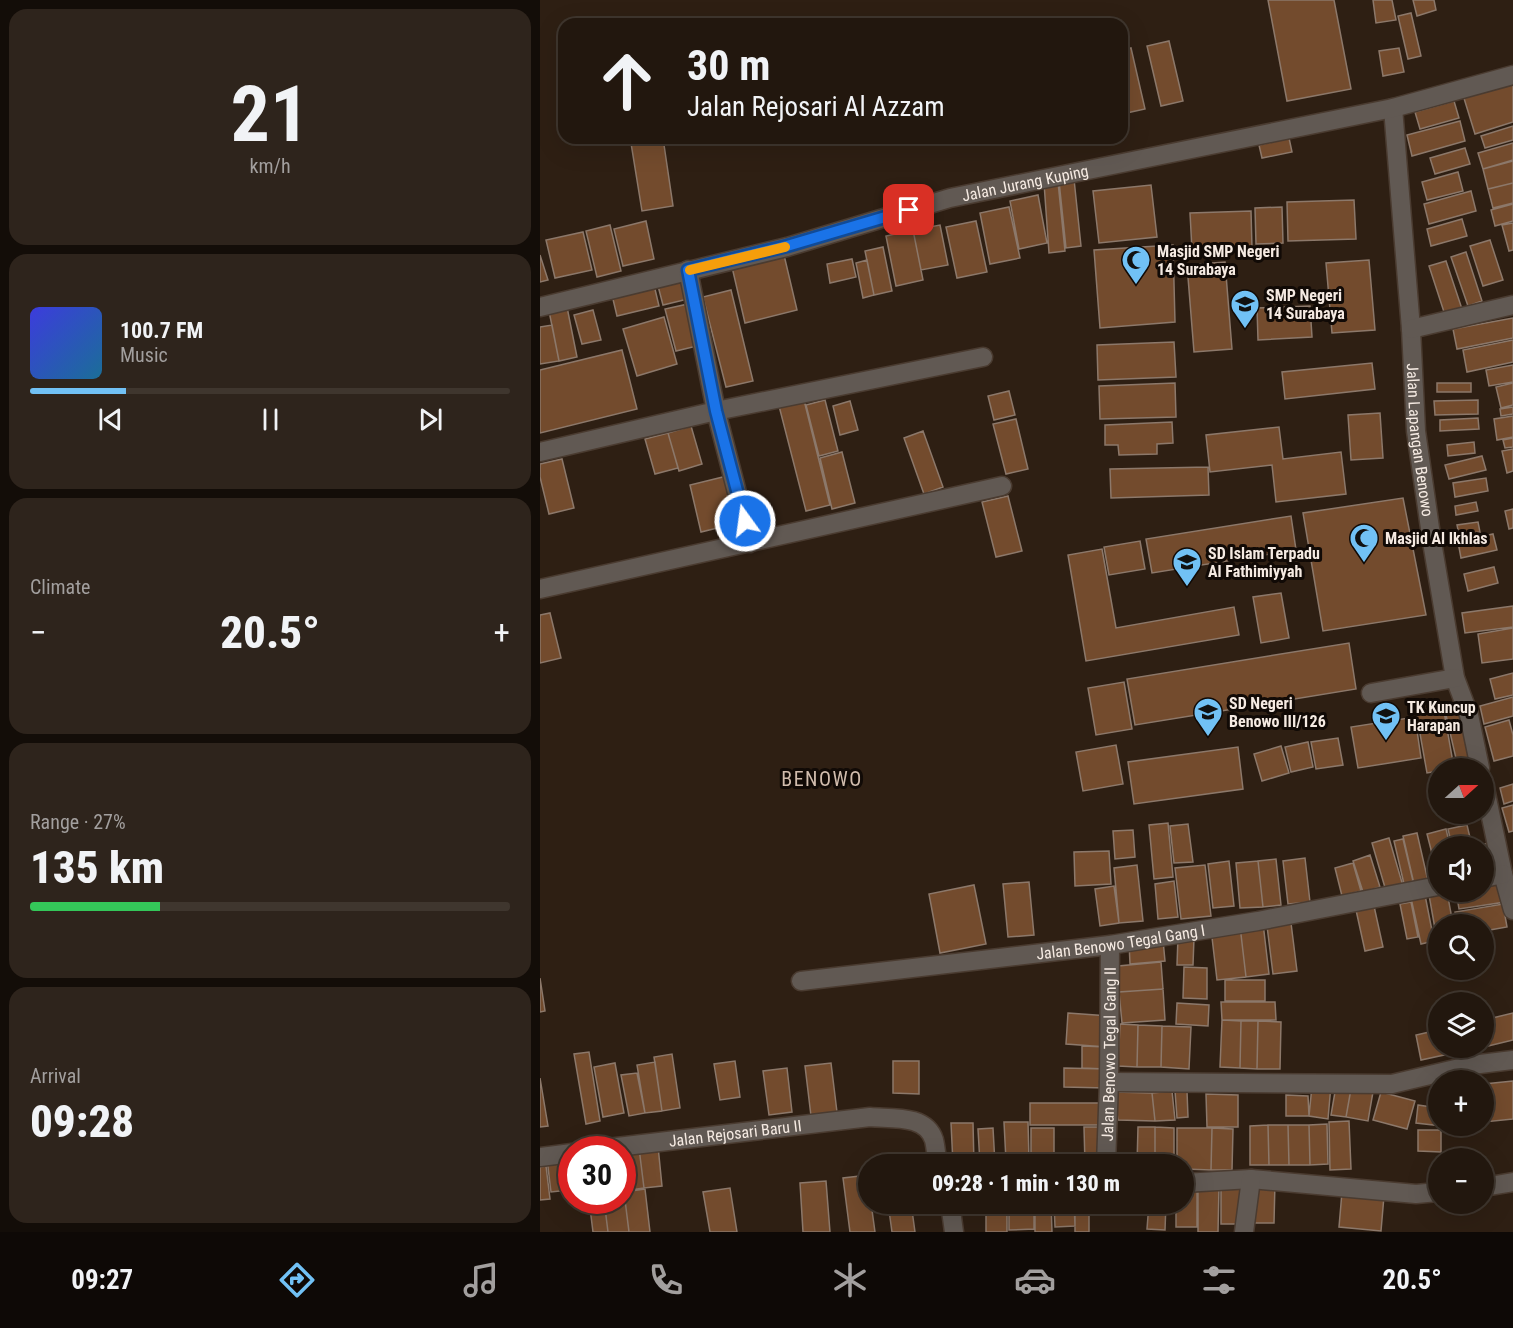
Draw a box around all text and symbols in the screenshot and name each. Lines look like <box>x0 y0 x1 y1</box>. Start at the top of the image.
text: 30 m <box>687 41 770 90</box>
icon: ahead <box>588 42 666 120</box>
text: 21 <box>231 69 309 160</box>
text: Jalan Rejosari Al Azzam <box>687 91 945 123</box>
text: km/h <box>249 154 291 178</box>
street label: Jalan Jurang Kuping <box>960 161 1090 205</box>
pin <box>883 184 934 235</box>
icon: arrive <box>892 193 925 226</box>
place label: Masjid SMP Negeri 14 Surabaya <box>1157 242 1280 279</box>
mosque icon: Masjid SMP Negeri 14 Surabaya <box>1120 244 1152 286</box>
place label: SMP Negeri 14 Surabaya <box>1266 286 1345 323</box>
school or university icon: SMP Negeri 14 Surabaya <box>1229 288 1261 330</box>
text: 100.7 FM <box>120 318 203 343</box>
text: Music <box>120 343 168 367</box>
street label: Jalan Lapangan Benowo <box>1403 363 1438 518</box>
icon: previous <box>94 403 127 436</box>
icon: pause <box>254 403 287 436</box>
icon: next <box>414 403 447 436</box>
position arrow <box>713 489 777 553</box>
mosque icon: Masjid Al Ikhlas <box>1348 522 1380 564</box>
place label: Masjid Al Ikhlas <box>1385 529 1487 548</box>
place label: SD Islam Terpadu Al Fathimiyyah <box>1208 544 1320 581</box>
school or university icon: SD Islam Terpadu Al Fathimiyyah <box>1171 546 1203 588</box>
text: Climate <box>30 575 90 599</box>
text: 20.5° <box>220 606 320 659</box>
text: − <box>30 613 47 652</box>
text: + <box>494 613 510 652</box>
place label: SD Negeri Benowo III/126 <box>1229 694 1326 731</box>
school or university icon: SD Negeri Benowo III/126 <box>1192 696 1224 738</box>
place label: TK Kuncup Harapan <box>1407 698 1476 735</box>
school or university icon: TK Kuncup Harapan <box>1370 700 1402 742</box>
north arrow <box>1428 758 1494 824</box>
map controls <box>1428 758 1494 1214</box>
district label: BENOWO <box>781 767 863 791</box>
text: Range · 27% <box>30 810 126 834</box>
button: sound <box>1428 836 1494 902</box>
text: 135 km <box>30 841 164 894</box>
button: search <box>1428 914 1494 980</box>
street label: Jalan Benowo Tegal Gang I <box>1035 920 1206 963</box>
street label: Jalan Benowo Tegal Gang II <box>1097 967 1119 1142</box>
button: layers <box>1428 992 1494 1058</box>
text: Arrival <box>30 1064 81 1088</box>
button: + <box>1428 1070 1494 1136</box>
text: 09:28 <box>30 1095 134 1148</box>
street label: Jalan Rejosari Baru II <box>668 1116 803 1150</box>
speed limit sign: 30 <box>558 1136 636 1214</box>
button: − <box>1428 1148 1494 1214</box>
text: 09:28 · 1 min · 130 m <box>932 1171 1120 1196</box>
icon: directions <box>276 1259 318 1301</box>
icon: music <box>460 1259 502 1301</box>
icon: phone <box>645 1259 687 1301</box>
icon: climate <box>829 1259 871 1301</box>
icon: car <box>1014 1259 1056 1301</box>
icon: filters <box>1198 1259 1240 1301</box>
text: 09:27 <box>71 1264 133 1296</box>
text: 20.5° <box>1382 1264 1442 1296</box>

